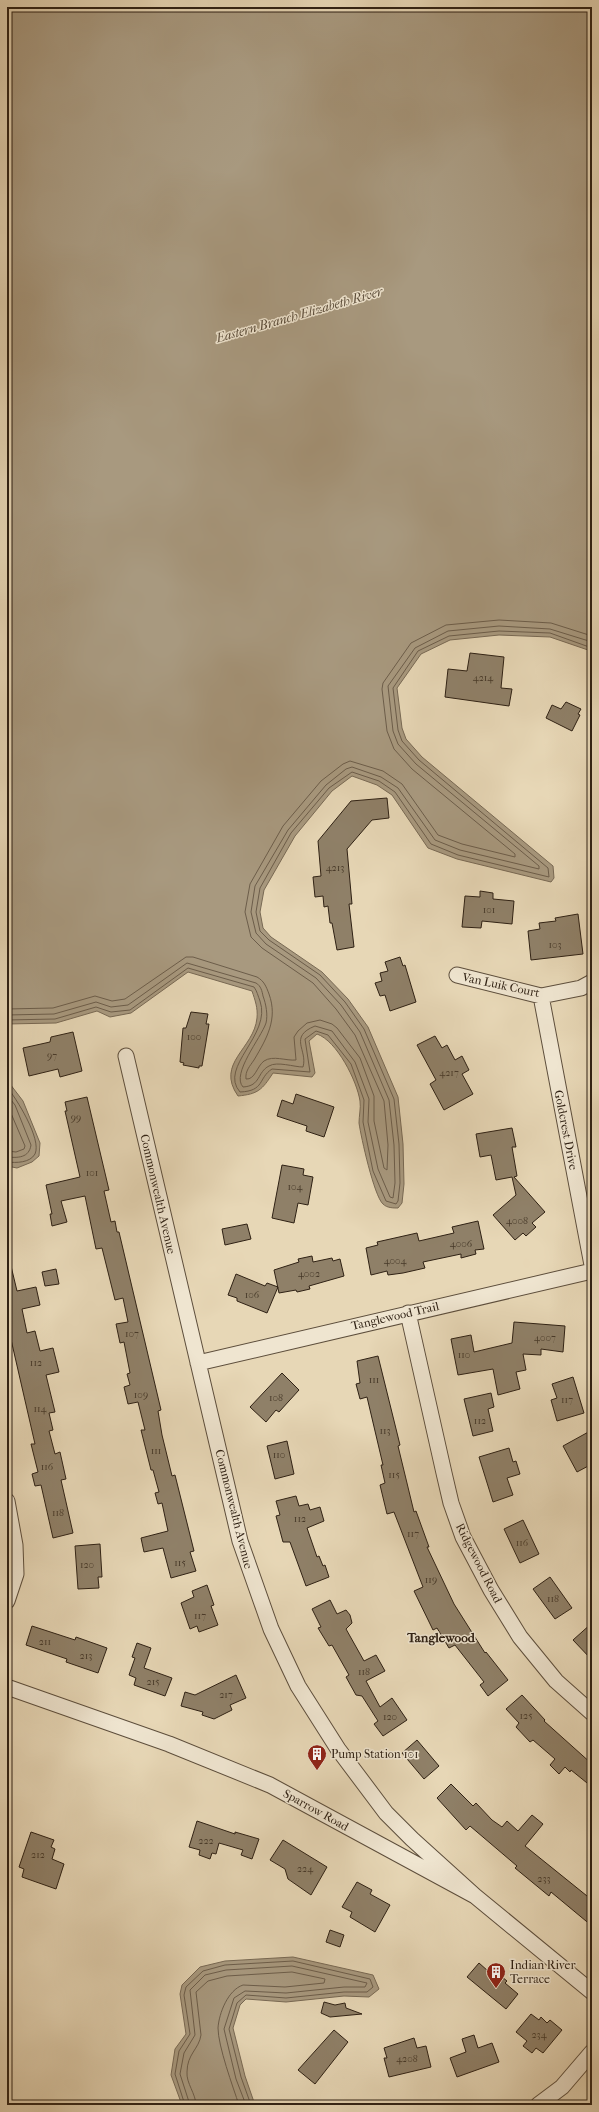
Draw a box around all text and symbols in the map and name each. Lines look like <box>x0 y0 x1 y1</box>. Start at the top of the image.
water label: Eastern Branch Elizabeth River <box>213 283 385 346</box>
house number: 4214 <box>473 672 494 684</box>
house number: 4213 <box>326 862 344 874</box>
house number: 101 <box>483 904 495 916</box>
house number: 103 <box>548 939 562 951</box>
street label: Van Luik Court <box>460 970 542 1000</box>
house number: 100 <box>187 1031 201 1043</box>
house number: 97 <box>47 1050 57 1062</box>
house number: 4217 <box>439 1067 459 1079</box>
street label: Goldcrest Drive <box>551 1089 581 1171</box>
house number: 99 <box>71 1112 81 1124</box>
street label: Commonwealth Avenue <box>137 1133 179 1255</box>
house number: 101 <box>86 1167 98 1179</box>
house number: 104 <box>288 1181 304 1193</box>
house number: 4008 <box>506 1215 528 1227</box>
house number: 4006 <box>450 1238 473 1250</box>
house number: 4004 <box>384 1255 407 1267</box>
house number: 4002 <box>298 1268 320 1280</box>
house number: 106 <box>245 1289 260 1301</box>
street label: Tanglewood Trail <box>350 1299 441 1333</box>
house number: 107 <box>125 1328 139 1340</box>
house number: 4007 <box>534 1332 556 1344</box>
house number: 110 <box>458 1349 470 1361</box>
house number: 112 <box>30 1357 42 1369</box>
house number: 111 <box>369 1374 379 1386</box>
house number: 109 <box>134 1389 148 1401</box>
house number: 108 <box>269 1392 283 1404</box>
house number: 117 <box>561 1394 573 1406</box>
house number: 114 <box>33 1403 48 1415</box>
house number: 112 <box>474 1415 486 1427</box>
house number: 113 <box>379 1425 391 1437</box>
house number: 111 <box>151 1445 161 1457</box>
street label: Commonwealth Avenue <box>212 1448 256 1570</box>
house number: 110 <box>273 1449 285 1461</box>
house number: 116 <box>41 1461 54 1473</box>
house number: 115 <box>388 1469 400 1481</box>
house number: 118 <box>52 1507 64 1519</box>
house number: 112 <box>294 1513 306 1525</box>
street label: Ridgewood Road <box>453 1521 505 1606</box>
house number: 117 <box>407 1528 419 1540</box>
house number: 116 <box>516 1537 529 1549</box>
house number: 115 <box>174 1557 186 1569</box>
house number: 120 <box>80 1559 94 1571</box>
house number: 119 <box>425 1574 437 1586</box>
house number: 118 <box>547 1593 559 1605</box>
house number: 117 <box>194 1610 206 1622</box>
district label: Tanglewood <box>406 1630 476 1646</box>
house number: 211 <box>39 1636 51 1648</box>
house number: 213 <box>80 1650 92 1662</box>
house number: 118 <box>358 1666 370 1678</box>
house number: 215 <box>147 1676 160 1688</box>
house number: 217 <box>219 1689 233 1701</box>
house number: 125 <box>519 1710 533 1722</box>
house number: 120 <box>383 1711 397 1723</box>
building icon: Pump Station 101 <box>306 1743 328 1771</box>
place label: Pump Station 101 <box>331 1747 418 1761</box>
street label: Sparrow Road <box>281 1786 351 1834</box>
house number: 222 <box>198 1835 214 1847</box>
house number: 212 <box>31 1849 45 1861</box>
house number: 224 <box>297 1863 314 1875</box>
house number: 233 <box>537 1873 551 1885</box>
place label: Indian River Terrace <box>510 1958 577 1986</box>
building icon: Indian River Terrace <box>485 1961 507 1989</box>
house number: 234 <box>531 2029 548 2041</box>
house number: 4208 <box>396 2053 418 2065</box>

